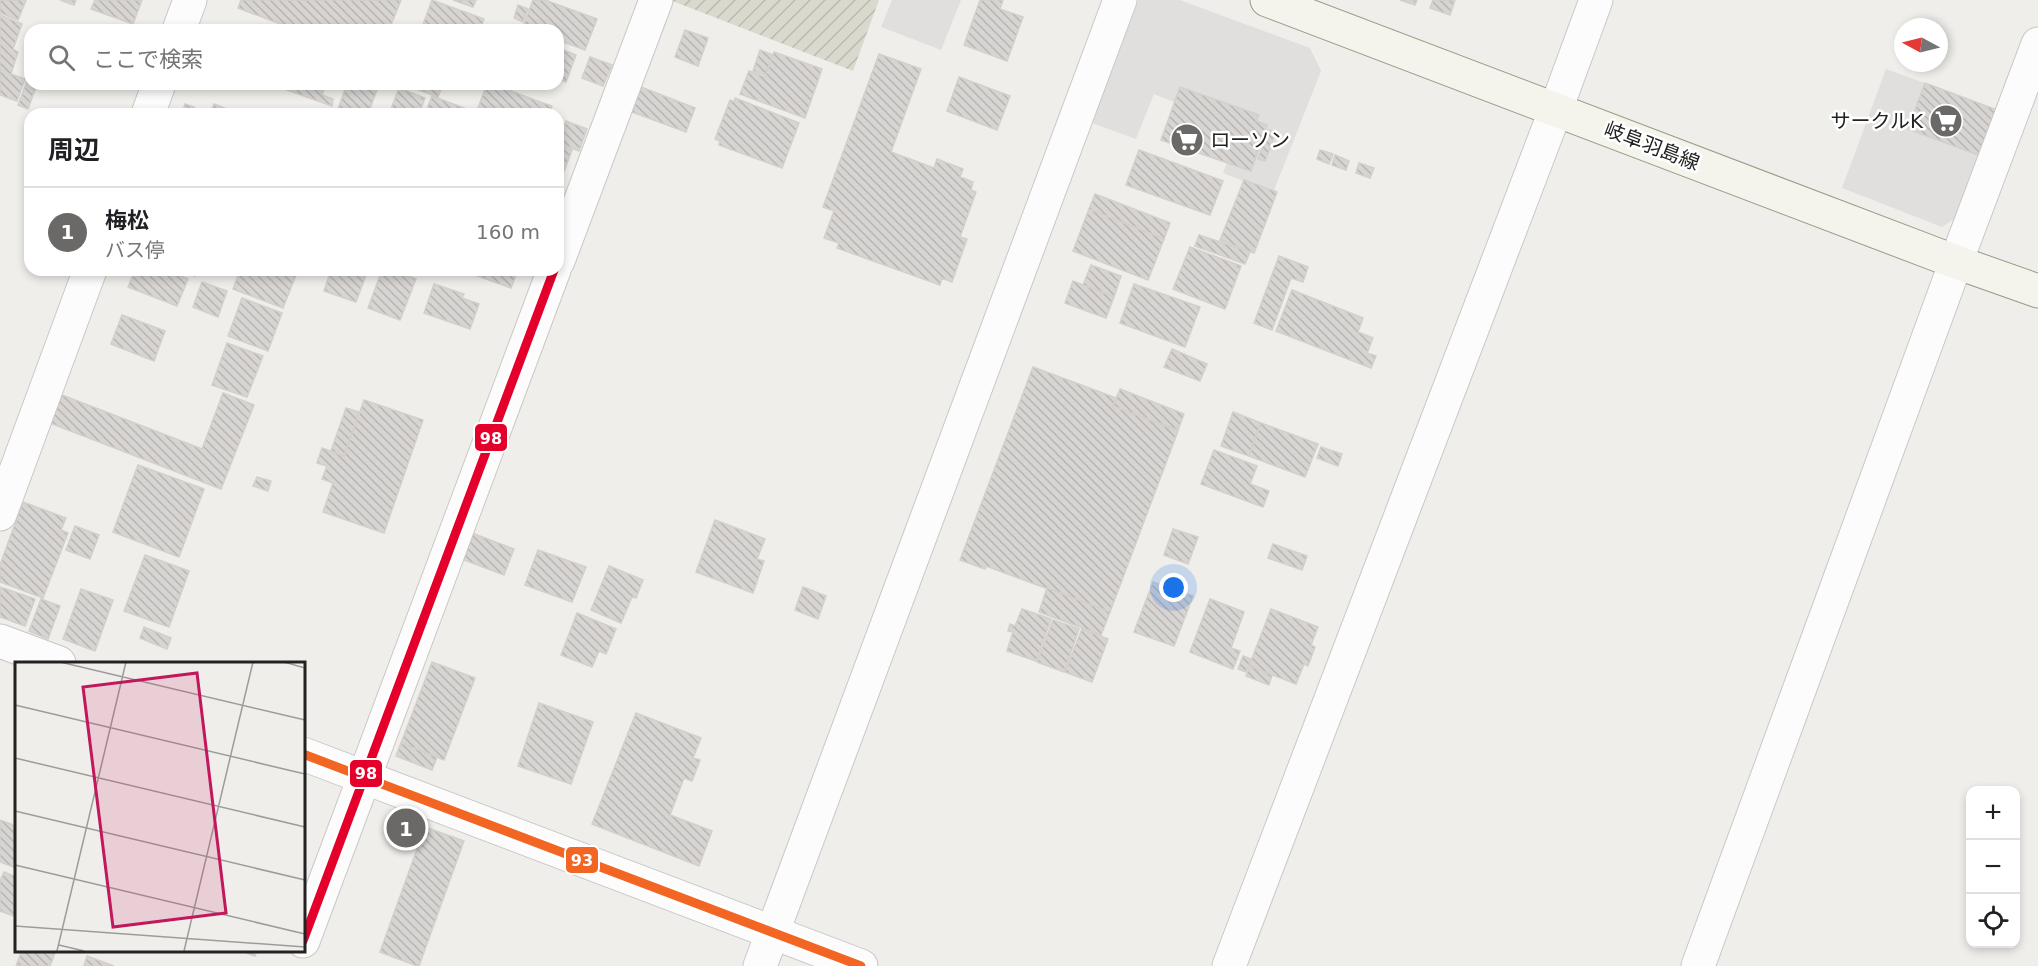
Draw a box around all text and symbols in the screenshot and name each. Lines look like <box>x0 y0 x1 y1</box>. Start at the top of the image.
north arrow <box>1894 18 1948 72</box>
search box <box>24 24 564 90</box>
icon: search <box>45 41 78 74</box>
text: ここで検索 <box>93 47 203 72</box>
supermarket icon: サークルK <box>1928 103 1964 139</box>
place label: サークルK <box>1830 109 1924 133</box>
street label: 岐阜羽島線 <box>1601 117 1703 175</box>
supermarket icon: ローソン <box>1169 122 1205 158</box>
place label: ローソン <box>1210 128 1290 152</box>
text: 周辺 <box>48 135 100 165</box>
text: 梅松 <box>105 208 149 233</box>
text: 1 <box>61 220 74 244</box>
text: 160 m <box>476 220 540 244</box>
text: バス停 <box>105 238 165 262</box>
line badge: 98 <box>474 423 508 452</box>
text: 98 <box>480 429 502 448</box>
your location <box>1159 573 1188 602</box>
inset map <box>15 662 304 951</box>
line badge: 98 <box>349 759 383 788</box>
text: 98 <box>355 764 377 783</box>
map controls <box>1966 786 2020 948</box>
button: + <box>1966 786 2020 840</box>
pin: 1 <box>386 806 426 850</box>
button: − <box>1966 840 2020 894</box>
line badge: 93 <box>565 846 599 874</box>
text: 93 <box>571 851 593 870</box>
button: locate <box>1966 894 2020 948</box>

